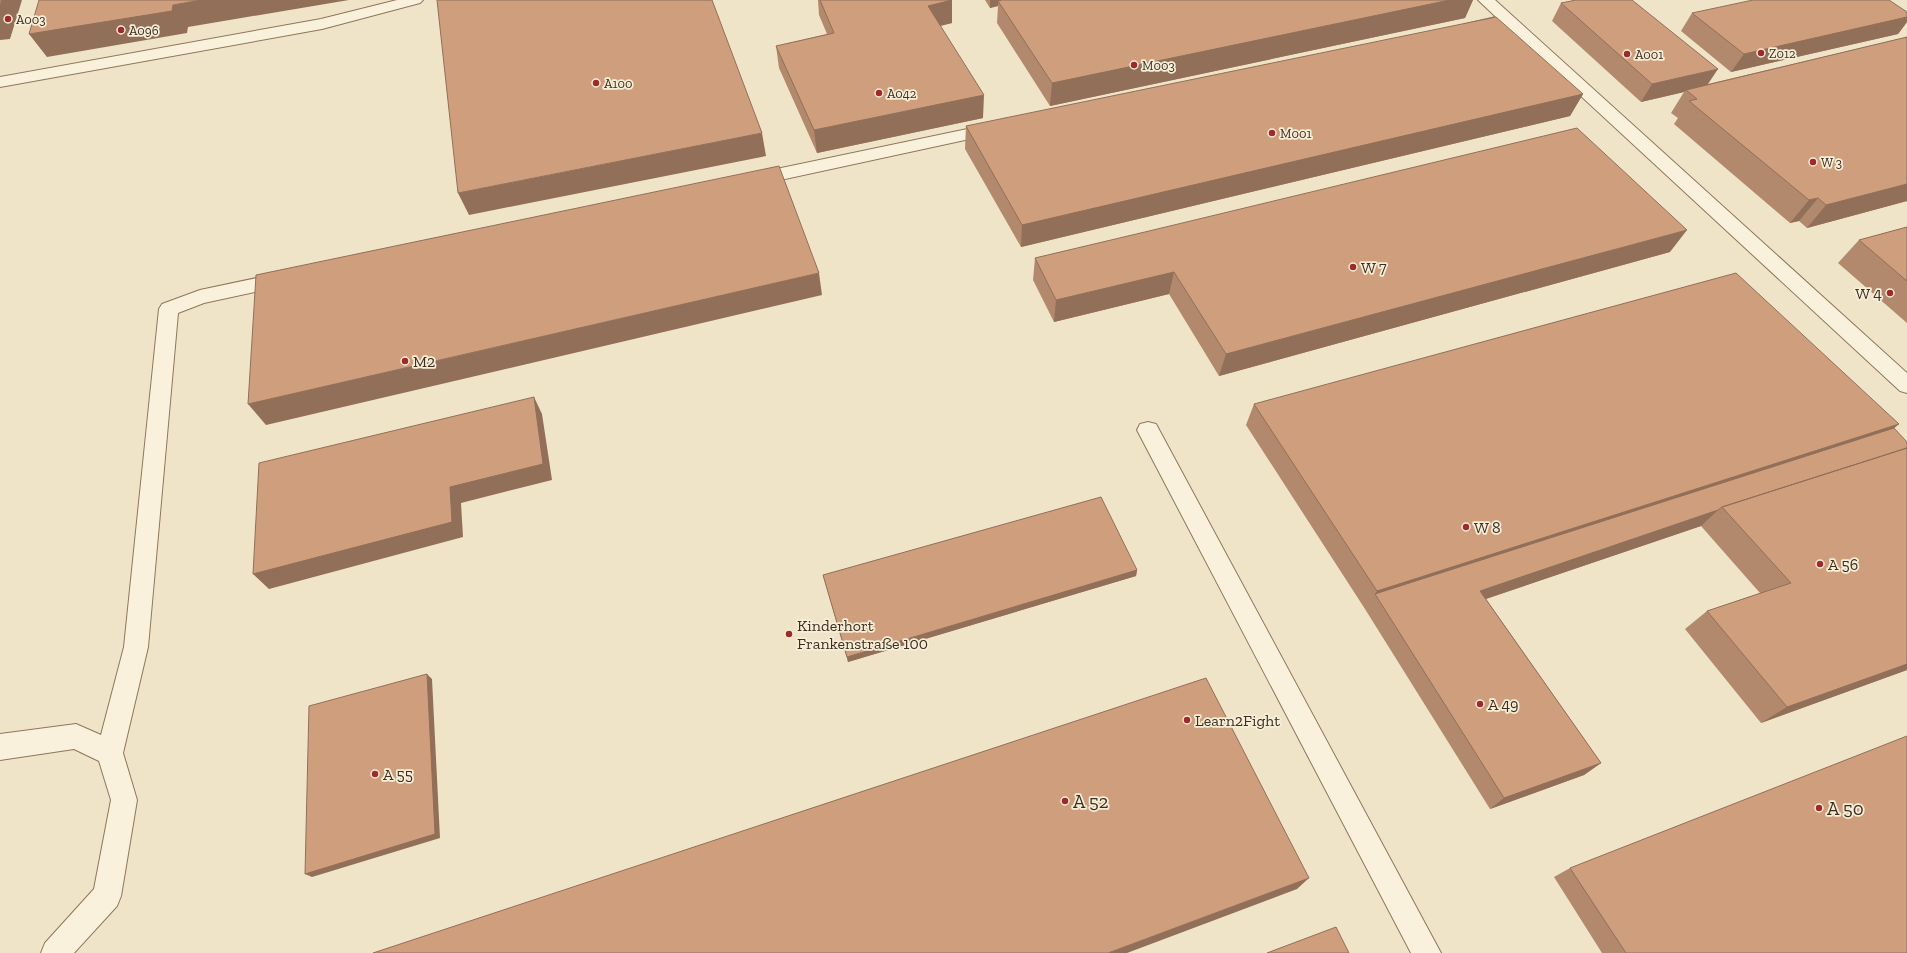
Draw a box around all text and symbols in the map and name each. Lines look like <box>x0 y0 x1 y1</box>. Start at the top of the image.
place label: A003 <box>16 12 46 27</box>
marker: A003 <box>3 14 13 24</box>
place label: A096 <box>129 23 159 38</box>
marker: A096 <box>116 25 126 35</box>
place label: Z012 <box>1769 46 1796 61</box>
place label: A001 <box>1635 47 1663 62</box>
marker: Z012 <box>1756 48 1766 58</box>
marker: A001 <box>1622 49 1632 59</box>
place label: M003 <box>1142 58 1175 73</box>
marker: M003 <box>1129 60 1139 70</box>
place label: A100 <box>604 76 632 91</box>
marker: A100 <box>591 78 601 88</box>
place label: A042 <box>887 86 917 101</box>
marker: A042 <box>874 88 884 98</box>
place label: M001 <box>1280 126 1311 141</box>
marker: M001 <box>1267 128 1277 138</box>
place label: W 3 <box>1821 155 1842 170</box>
marker: W 3 <box>1808 157 1818 167</box>
place label: W 7 <box>1361 258 1387 277</box>
marker: W 7 <box>1348 262 1358 272</box>
place label: W 4 <box>1855 284 1882 303</box>
marker: W 4 <box>1885 288 1895 298</box>
place label: M2 <box>413 352 435 371</box>
marker: M2 <box>400 356 410 366</box>
place label: W 8 <box>1474 518 1501 537</box>
marker: W 8 <box>1461 522 1471 532</box>
place label: A 56 <box>1828 555 1858 574</box>
marker: A 56 <box>1815 559 1825 569</box>
place label: Kinderhort Frankenstraße 100 <box>797 616 928 653</box>
marker: Kinderhort Frankenstraße 100 <box>784 629 794 639</box>
place label: A 49 <box>1488 695 1519 714</box>
marker: A 49 <box>1475 699 1485 709</box>
place label: Learn2Fight <box>1195 711 1280 730</box>
marker: Learn2Fight <box>1182 715 1192 725</box>
place label: A 55 <box>383 765 413 784</box>
marker: A 55 <box>370 769 380 779</box>
place label: A 52 <box>1073 790 1109 813</box>
marker: A 52 <box>1060 796 1070 806</box>
place label: A 50 <box>1827 797 1864 820</box>
marker: A 50 <box>1814 803 1824 813</box>

